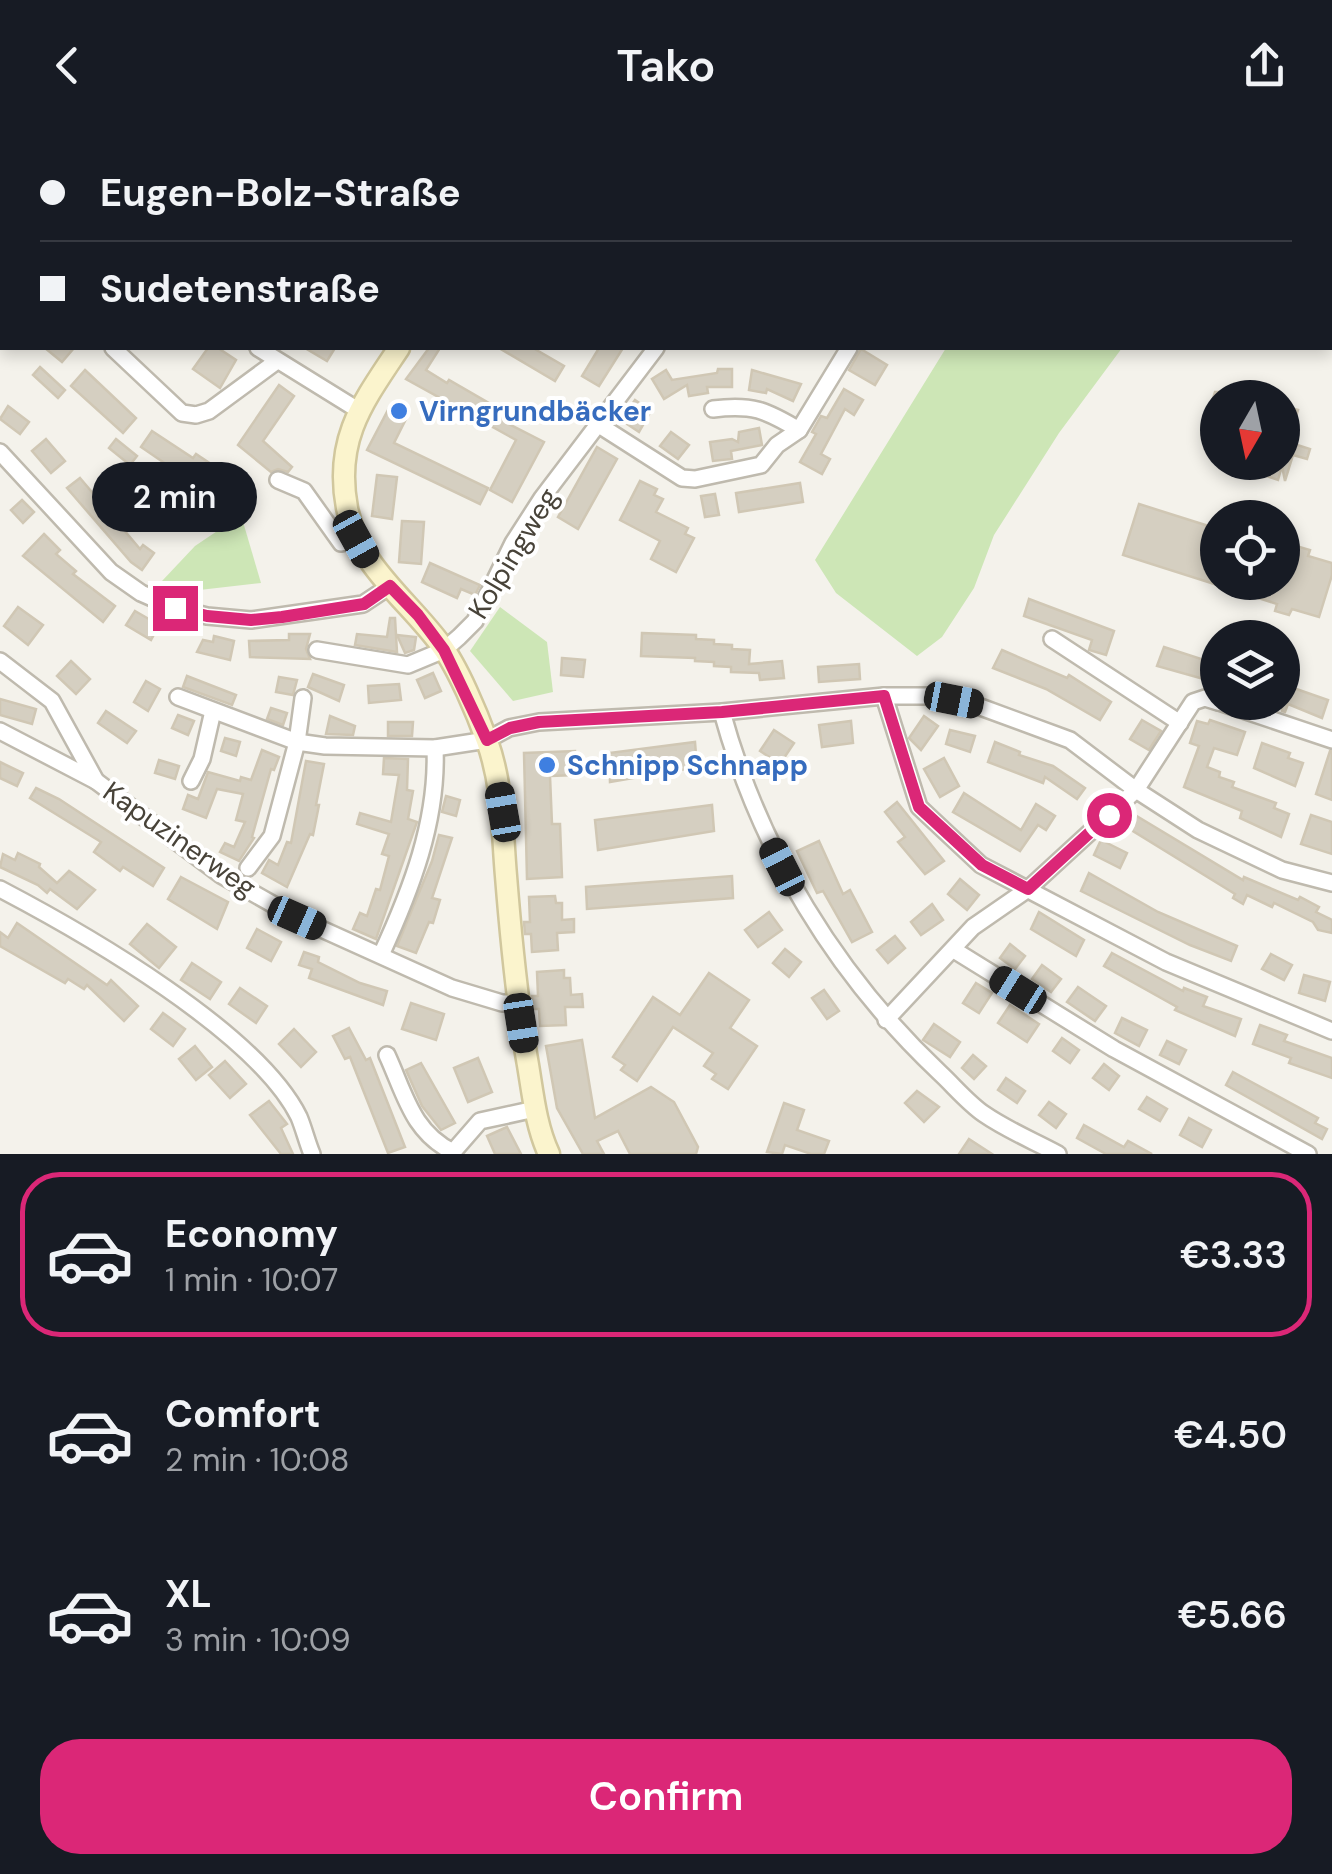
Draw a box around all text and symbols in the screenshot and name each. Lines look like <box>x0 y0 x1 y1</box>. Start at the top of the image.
text: Tako <box>617 36 715 95</box>
icon: back <box>40 38 95 93</box>
icon: share <box>1237 38 1292 93</box>
text: Eugen-Bolz-Straße <box>100 168 461 218</box>
text: Sudetenstraße <box>100 264 380 314</box>
north arrow <box>1200 380 1300 480</box>
map controls <box>1200 380 1300 720</box>
place label: Virngrundbäcker <box>419 393 651 430</box>
marker: Virngrundbäcker <box>388 400 410 422</box>
callout: 2 min <box>92 463 258 533</box>
text: 2 min <box>133 476 216 518</box>
street label: Kolpingweg <box>460 481 567 626</box>
button: locate <box>1200 500 1300 600</box>
car <box>328 505 384 573</box>
route end <box>153 586 198 631</box>
button: layers <box>1200 620 1300 720</box>
car <box>922 680 986 720</box>
place label: Schnipp Schnapp <box>567 747 808 784</box>
marker: Schnipp Schnapp <box>536 754 558 776</box>
street label: Kapuzinerweg <box>96 773 264 906</box>
car <box>483 780 523 844</box>
route start <box>1087 793 1132 838</box>
car <box>755 833 809 901</box>
car <box>263 892 331 944</box>
car <box>985 961 1051 1019</box>
car <box>501 991 541 1055</box>
text: Economy <box>165 1209 338 1259</box>
icon: car <box>45 1210 135 1300</box>
text: €3.33 <box>1180 1230 1287 1280</box>
text: 1 min · 10:07 <box>165 1259 338 1301</box>
text: Comfort <box>165 1389 321 1439</box>
icon: car <box>45 1390 135 1480</box>
text: €4.50 <box>1174 1410 1287 1460</box>
text: 2 min · 10:08 <box>165 1439 350 1481</box>
text: XL <box>165 1569 212 1619</box>
icon: car <box>45 1570 135 1660</box>
text: €5.66 <box>1178 1590 1287 1640</box>
text: 3 min · 10:09 <box>165 1619 351 1661</box>
button: Confirm <box>40 1739 1292 1854</box>

